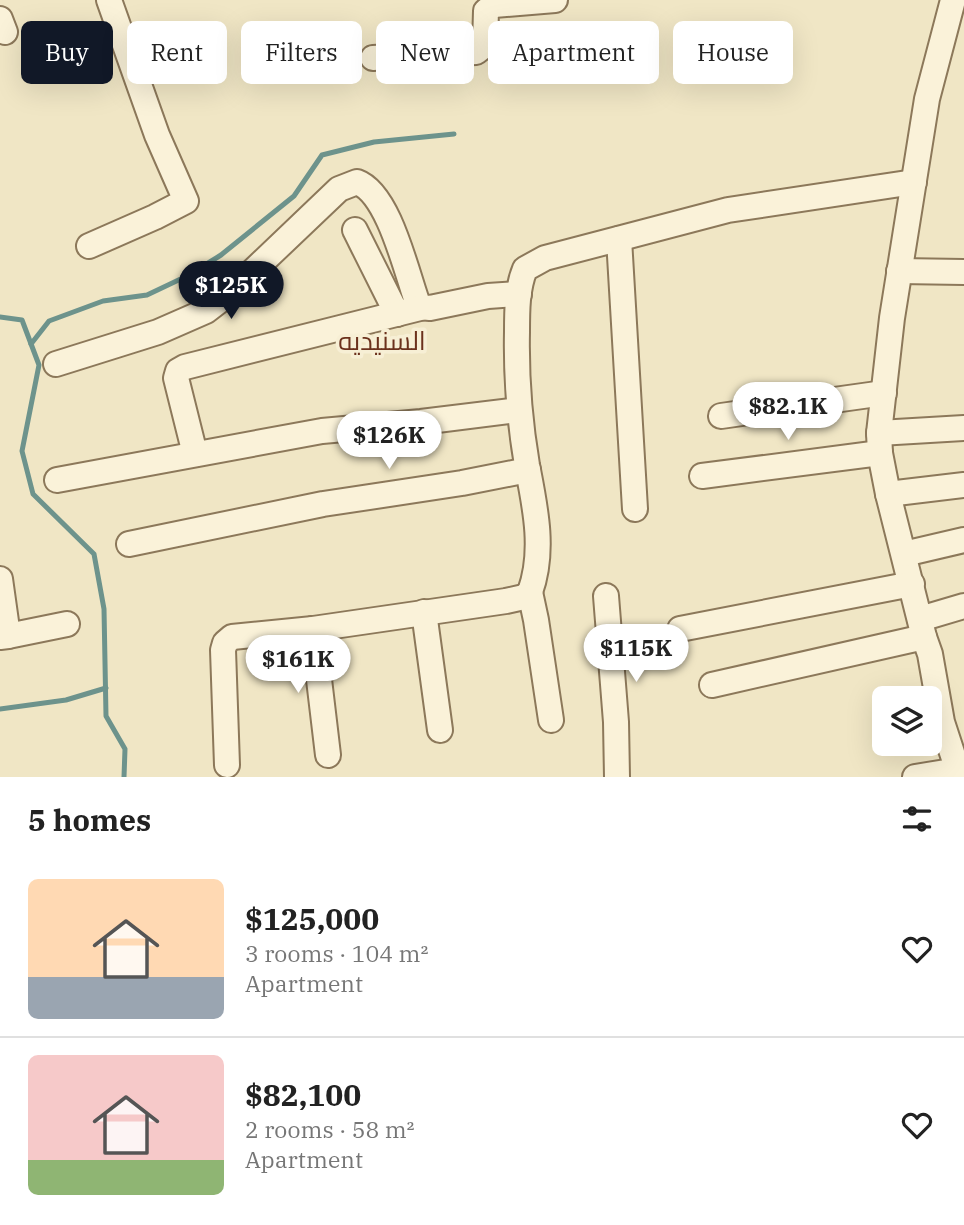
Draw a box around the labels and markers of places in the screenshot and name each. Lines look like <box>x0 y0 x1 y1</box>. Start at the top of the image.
pin: $125K <box>182 262 280 321</box>
pin: $82.1K <box>731 382 845 442</box>
pin: $126K <box>340 412 438 471</box>
pin: $115K <box>587 624 685 684</box>
pin: $161K <box>249 636 347 695</box>

